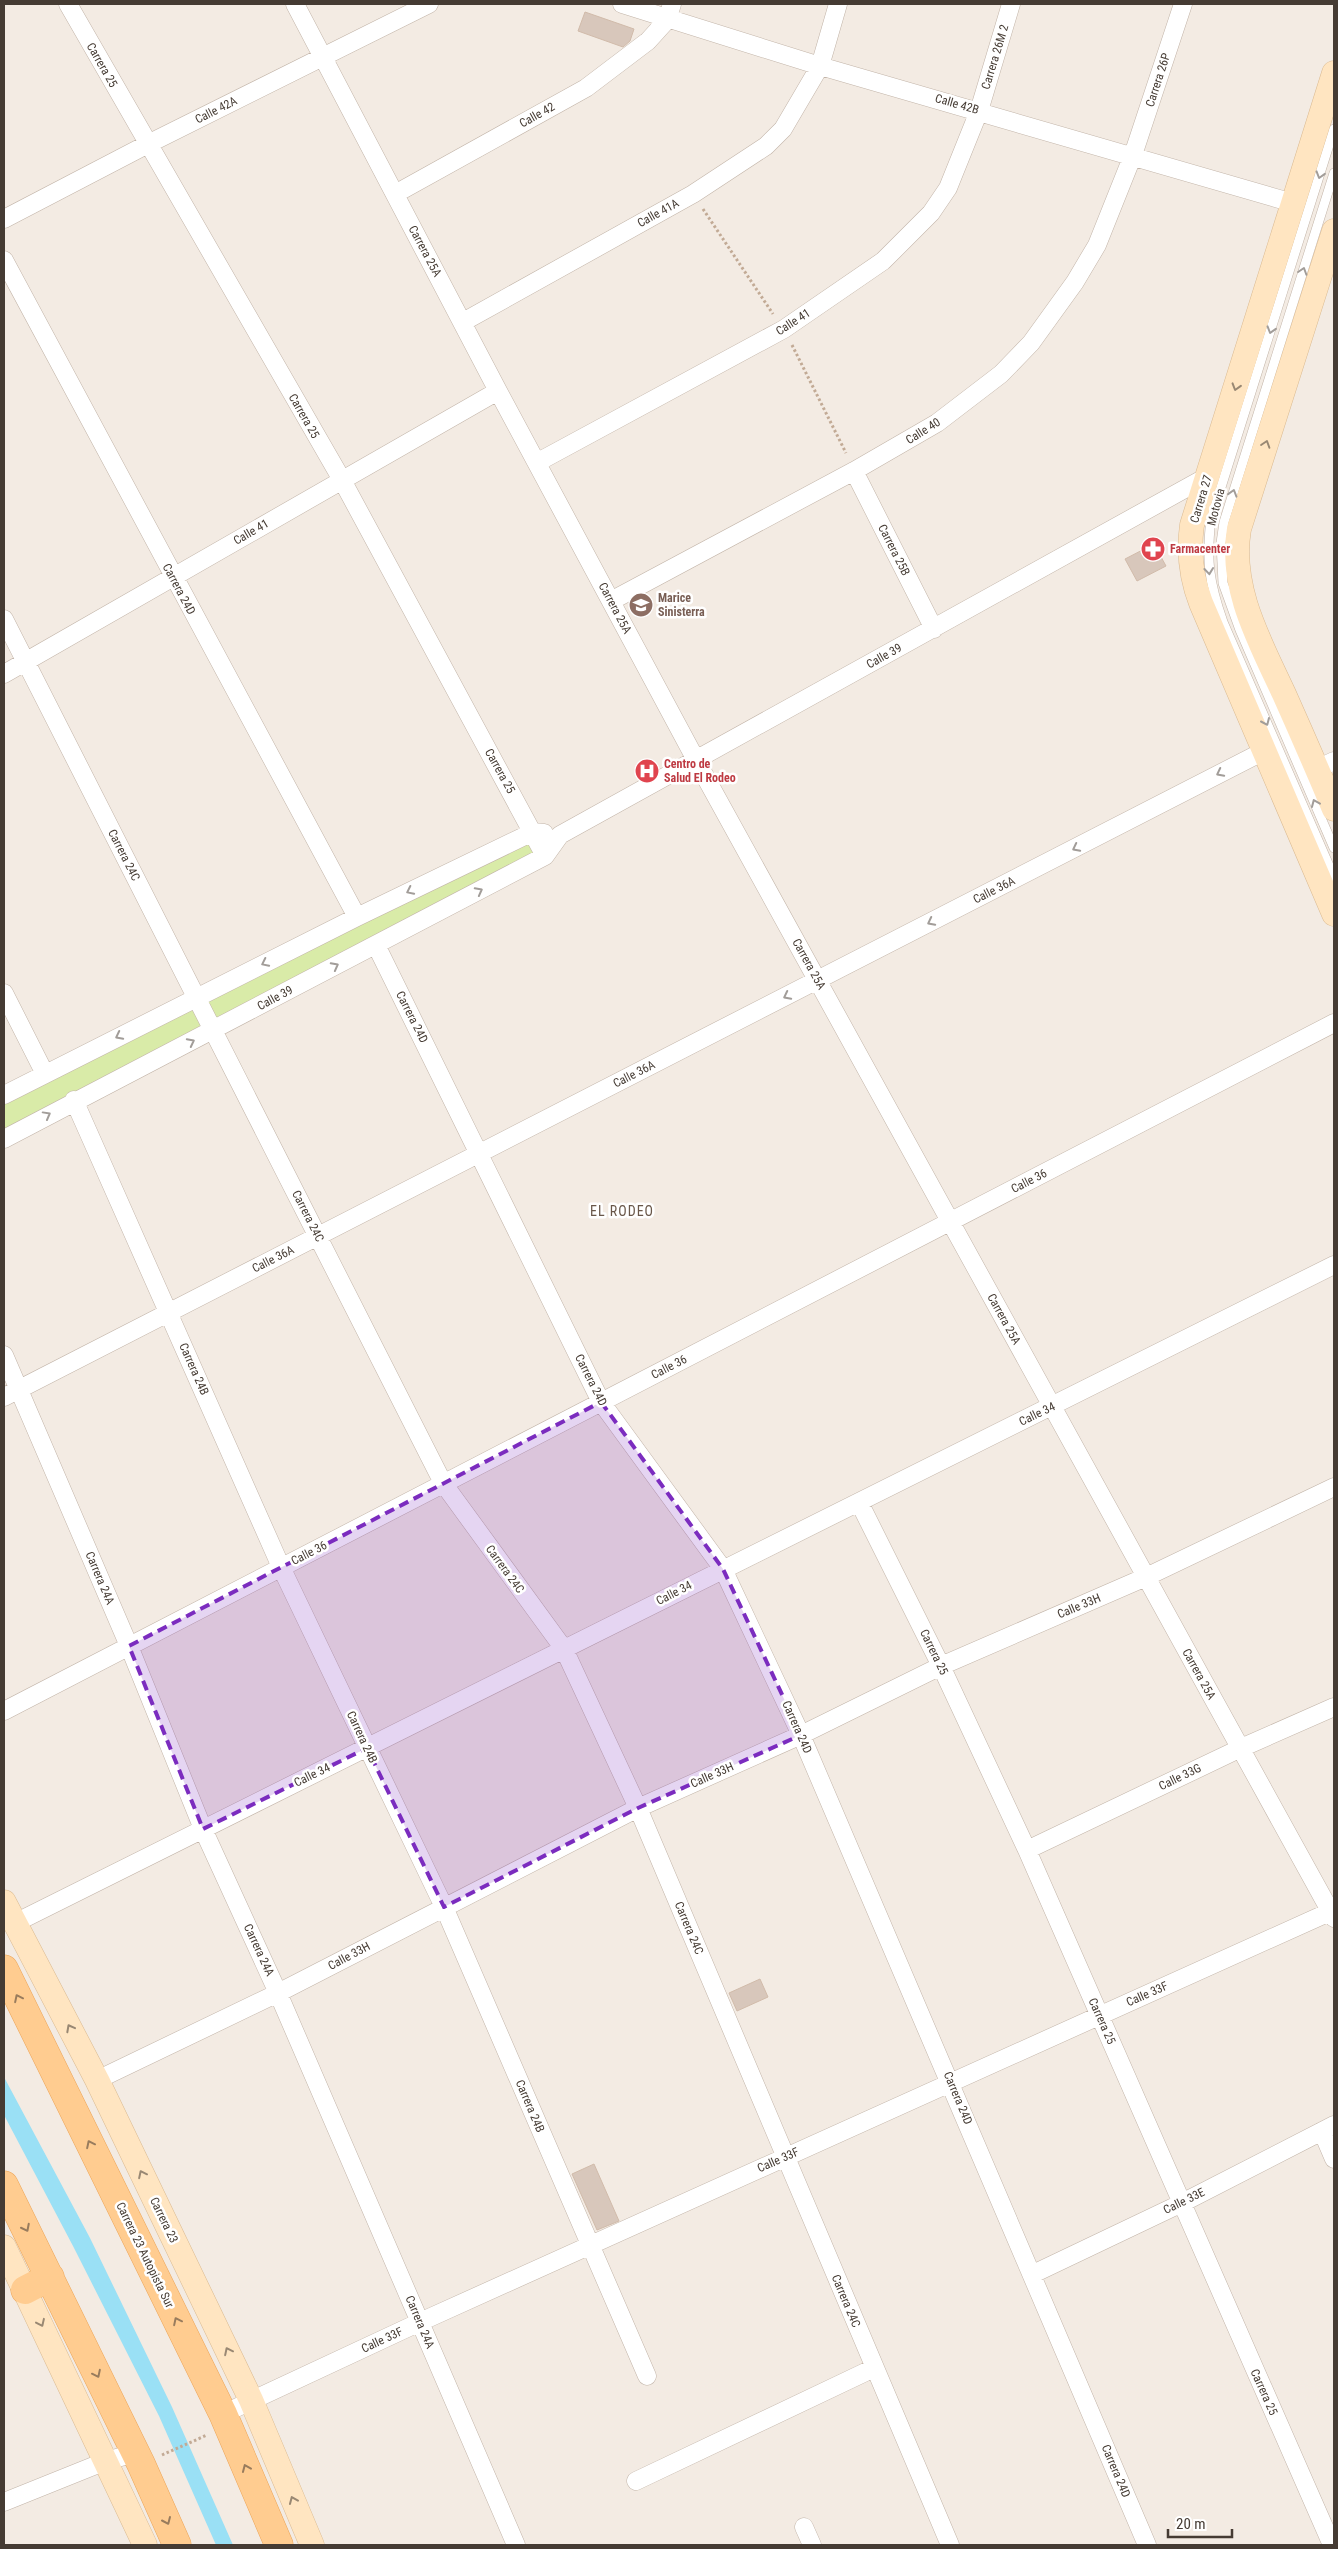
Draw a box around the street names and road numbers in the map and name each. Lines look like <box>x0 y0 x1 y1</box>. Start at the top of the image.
street label: Carrera 26M 2 <box>979 23 1011 91</box>
street label: Carrera 25 <box>84 40 120 90</box>
street label: Carrera 26P <box>1143 51 1173 109</box>
street label: Calle 42B <box>934 91 980 117</box>
street label: Calle 42A <box>193 93 239 127</box>
street label: Calle 42 <box>517 100 557 130</box>
street label: Calle 41A <box>635 196 681 230</box>
street label: Carrera 25A <box>406 223 444 279</box>
street label: Calle 41 <box>773 306 813 338</box>
street label: Carrera 25 <box>286 391 322 441</box>
street label: Calle 40 <box>903 415 943 447</box>
street label: Carrera 27 <box>1187 473 1215 525</box>
street label: Motovia <box>1204 487 1228 527</box>
street label: Calle 41 <box>231 516 271 548</box>
street label: Carrera 25B <box>875 522 913 578</box>
street label: Carrera 24D <box>160 561 198 617</box>
street label: Carrera 25A <box>596 580 634 636</box>
street label: Calle 39 <box>864 641 904 671</box>
street label: Carrera 25 <box>482 746 518 796</box>
street label: Carrera 24C <box>105 827 143 883</box>
street label: Calle 36A <box>971 873 1017 907</box>
street label: Carrera 25A <box>789 936 829 992</box>
street label: Calle 39 <box>255 983 295 1013</box>
street label: Carrera 24D <box>393 989 431 1045</box>
street label: Calle 36A <box>611 1057 657 1091</box>
street label: Calle 36 <box>1009 1166 1049 1196</box>
street label: Carrera 24C <box>289 1188 327 1244</box>
street label: Calle 36A <box>250 1242 296 1276</box>
street label: Carrera 25A <box>984 1291 1024 1347</box>
street label: Carrera 24B <box>176 1341 212 1397</box>
street label: Carrera 24D <box>572 1352 610 1408</box>
street label: Calle 36 <box>649 1352 689 1382</box>
street label: Calle 34 <box>1017 1399 1057 1429</box>
street label: Calle 36 <box>289 1538 329 1568</box>
street label: Carrera 24C <box>483 1542 527 1596</box>
street label: Carrera 24A <box>83 1549 117 1607</box>
street label: Calle 34 <box>654 1578 694 1608</box>
street label: Calle 33H <box>1055 1591 1103 1621</box>
street label: Carrera 25 <box>917 1627 951 1677</box>
street label: Carrera 25A <box>1179 1646 1219 1702</box>
street label: Carrera 24D <box>779 1699 815 1756</box>
street label: Carrera 24B <box>344 1709 380 1765</box>
street label: Calle 33H <box>688 1759 736 1791</box>
street label: Calle 34 <box>292 1760 332 1790</box>
street label: Calle 33G <box>1157 1761 1203 1793</box>
street label: Carrera 24C <box>672 1900 706 1957</box>
street label: Carrera 24A <box>241 1922 277 1978</box>
street label: Calle 33H <box>326 1939 372 1973</box>
street label: Calle 33F <box>1124 1979 1170 2009</box>
street label: Carrera 25 <box>1086 1996 1118 2046</box>
street label: Carrera 24D <box>941 2069 975 2127</box>
street label: Carrera 24B <box>513 2078 547 2134</box>
street label: Calle 33F <box>755 2145 801 2175</box>
street label: Calle 33E <box>1161 2185 1207 2217</box>
street label: Carrera 23 <box>147 2195 181 2245</box>
street label: Carrera 23 Autopista Sur <box>113 2200 177 2310</box>
street label: Carrera 24C <box>829 2273 863 2330</box>
street label: Carrera 24A <box>403 2293 437 2351</box>
street label: Calle 33F <box>359 2324 405 2356</box>
street label: Carrera 25 <box>1248 2367 1280 2417</box>
street label: Carrera 24D <box>1099 2442 1133 2500</box>

